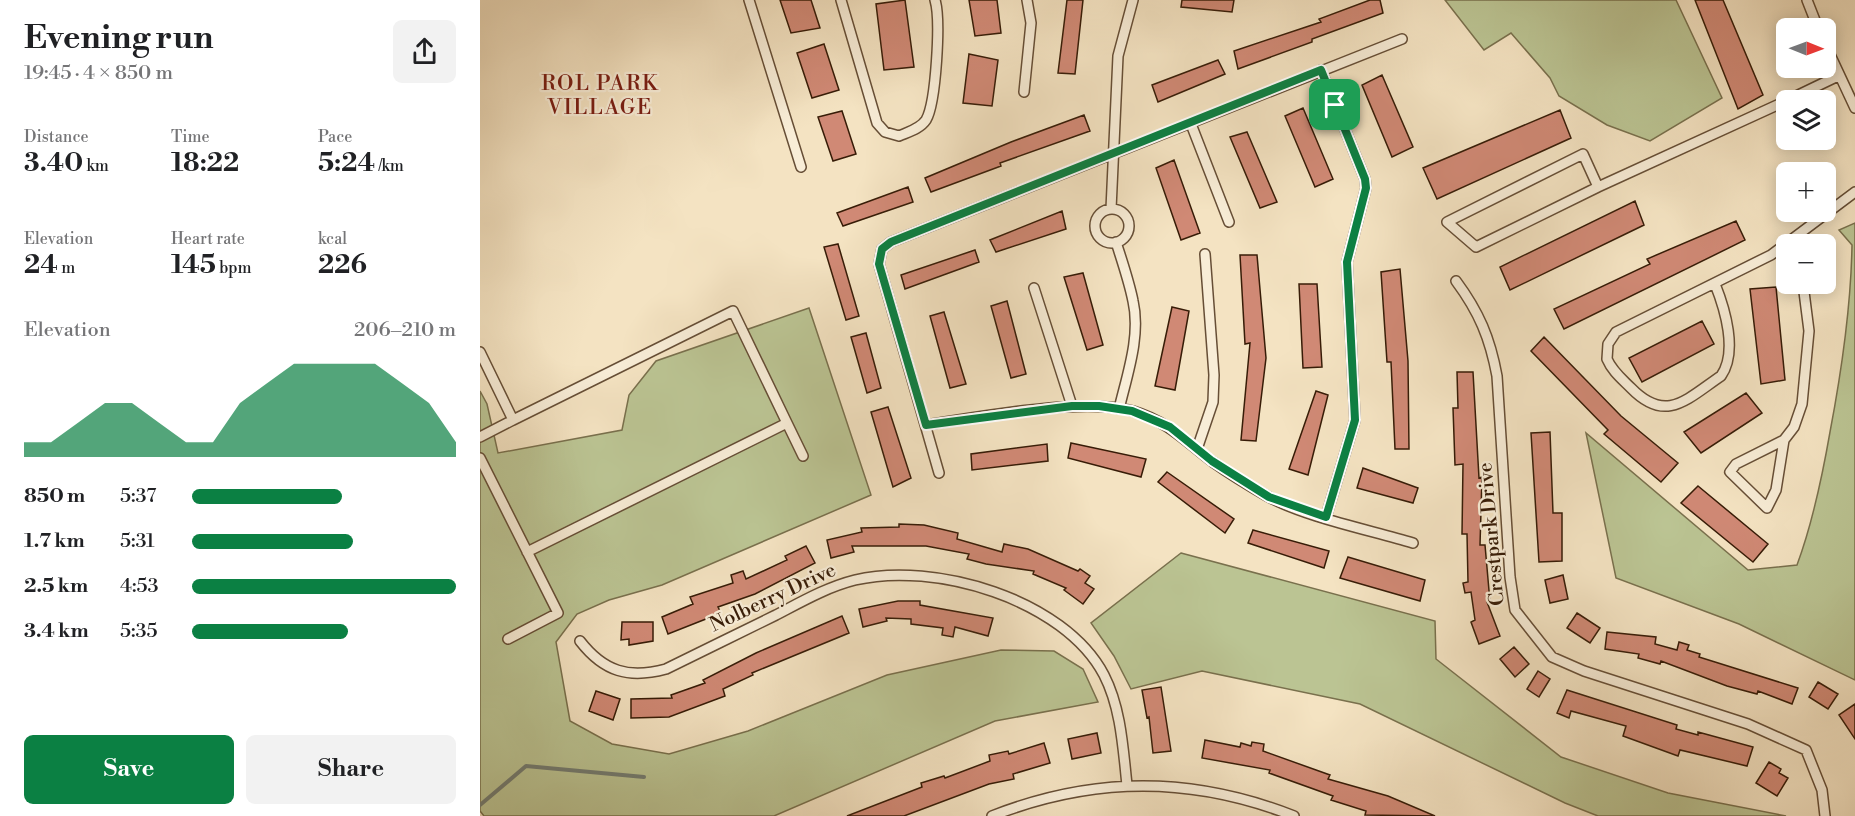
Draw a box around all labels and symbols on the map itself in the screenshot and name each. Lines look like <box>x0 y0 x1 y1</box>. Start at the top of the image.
north arrow <box>1776 18 1836 78</box>
district label: ROL PARK VILLAGE <box>541 71 659 121</box>
pin <box>1309 79 1360 130</box>
street label: Crestpark Drive <box>1473 461 1511 607</box>
street label: Nolberry Drive <box>706 558 840 638</box>

